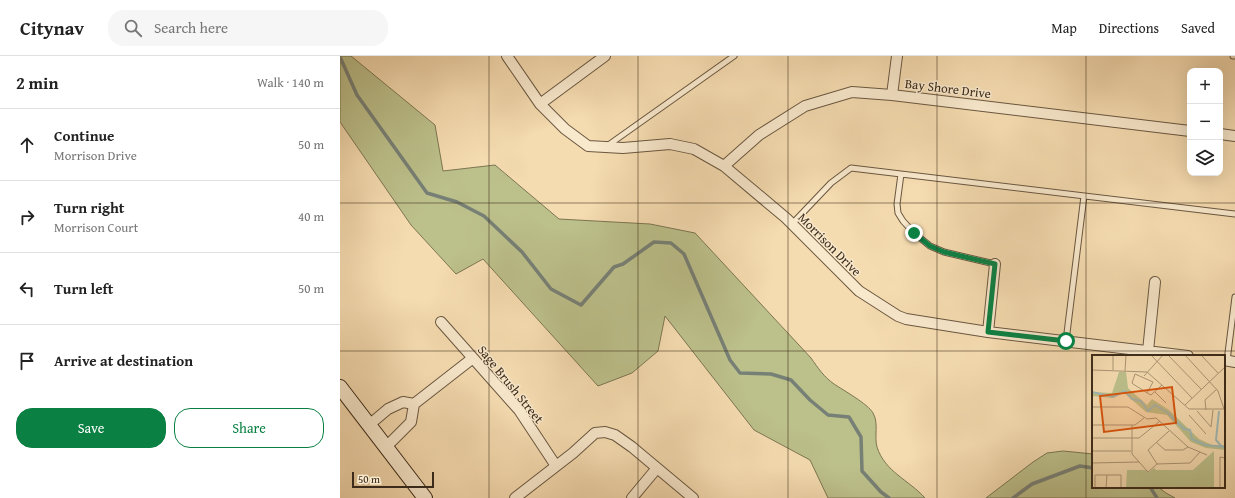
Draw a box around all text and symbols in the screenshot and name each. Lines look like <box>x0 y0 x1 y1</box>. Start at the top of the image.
search box <box>108 10 388 46</box>
text: Citynav <box>20 14 84 42</box>
icon: search <box>122 17 144 39</box>
text: Search here <box>154 17 228 38</box>
text: Map <box>1051 18 1077 38</box>
text: Directions <box>1099 18 1159 38</box>
text: Saved <box>1181 18 1215 38</box>
map controls <box>1187 68 1223 176</box>
button: + <box>1187 68 1223 104</box>
text: 2 min <box>16 70 58 95</box>
text: Walk · 140 m <box>257 73 324 92</box>
street label: Bay Shore Drive <box>904 74 992 103</box>
button: − <box>1187 104 1223 140</box>
text: Continue <box>54 125 115 146</box>
icon: ahead <box>16 134 38 156</box>
text: 50 m <box>298 135 324 154</box>
button: layers <box>1187 140 1223 176</box>
text: Morrison Drive <box>54 146 137 165</box>
text: Turn right <box>54 197 125 218</box>
icon: right <box>16 206 38 228</box>
text: 40 m <box>298 207 324 226</box>
street label: Morrison Drive <box>794 208 866 280</box>
text: Morrison Court <box>54 218 138 237</box>
route end <box>905 224 923 242</box>
icon: left <box>16 278 38 300</box>
text: Turn left <box>54 278 113 299</box>
text: 50 m <box>298 279 324 298</box>
route start <box>1057 332 1075 350</box>
street label: Sage Brush Street <box>473 341 548 428</box>
icon: arrive <box>16 350 38 372</box>
text: Arrive at destination <box>54 350 193 371</box>
inset map <box>1092 355 1225 488</box>
button: Save <box>16 408 166 448</box>
button: Share <box>174 408 324 448</box>
scale bar <box>352 470 434 489</box>
text: 50 m <box>358 471 380 487</box>

